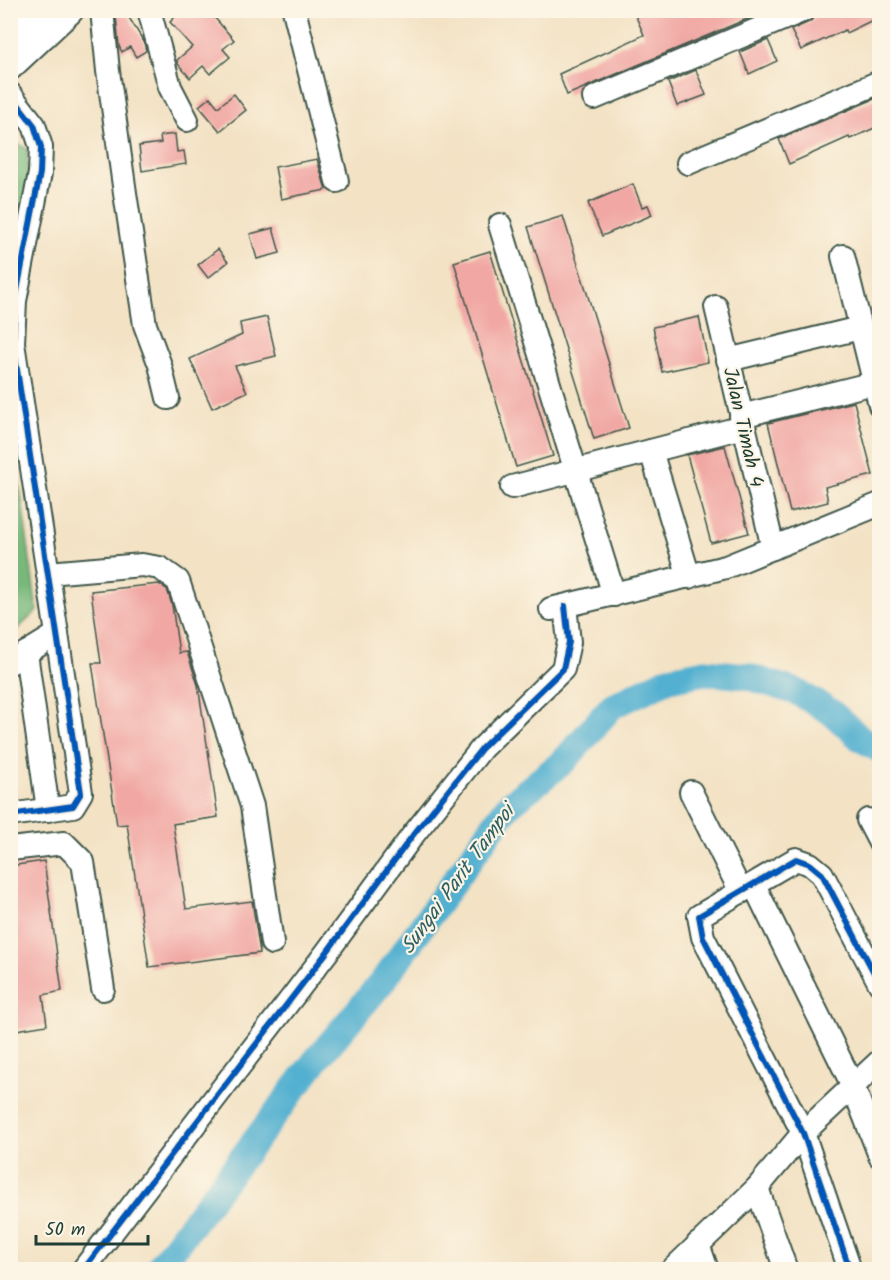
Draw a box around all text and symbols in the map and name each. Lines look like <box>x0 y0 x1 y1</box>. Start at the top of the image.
street label: Jalan Timah 4 <box>713 364 771 491</box>
water label: Sungai Parit Tampoi <box>393 795 526 962</box>
scale bar <box>36 1208 148 1246</box>
text: 50 m <box>45 1216 85 1245</box>

